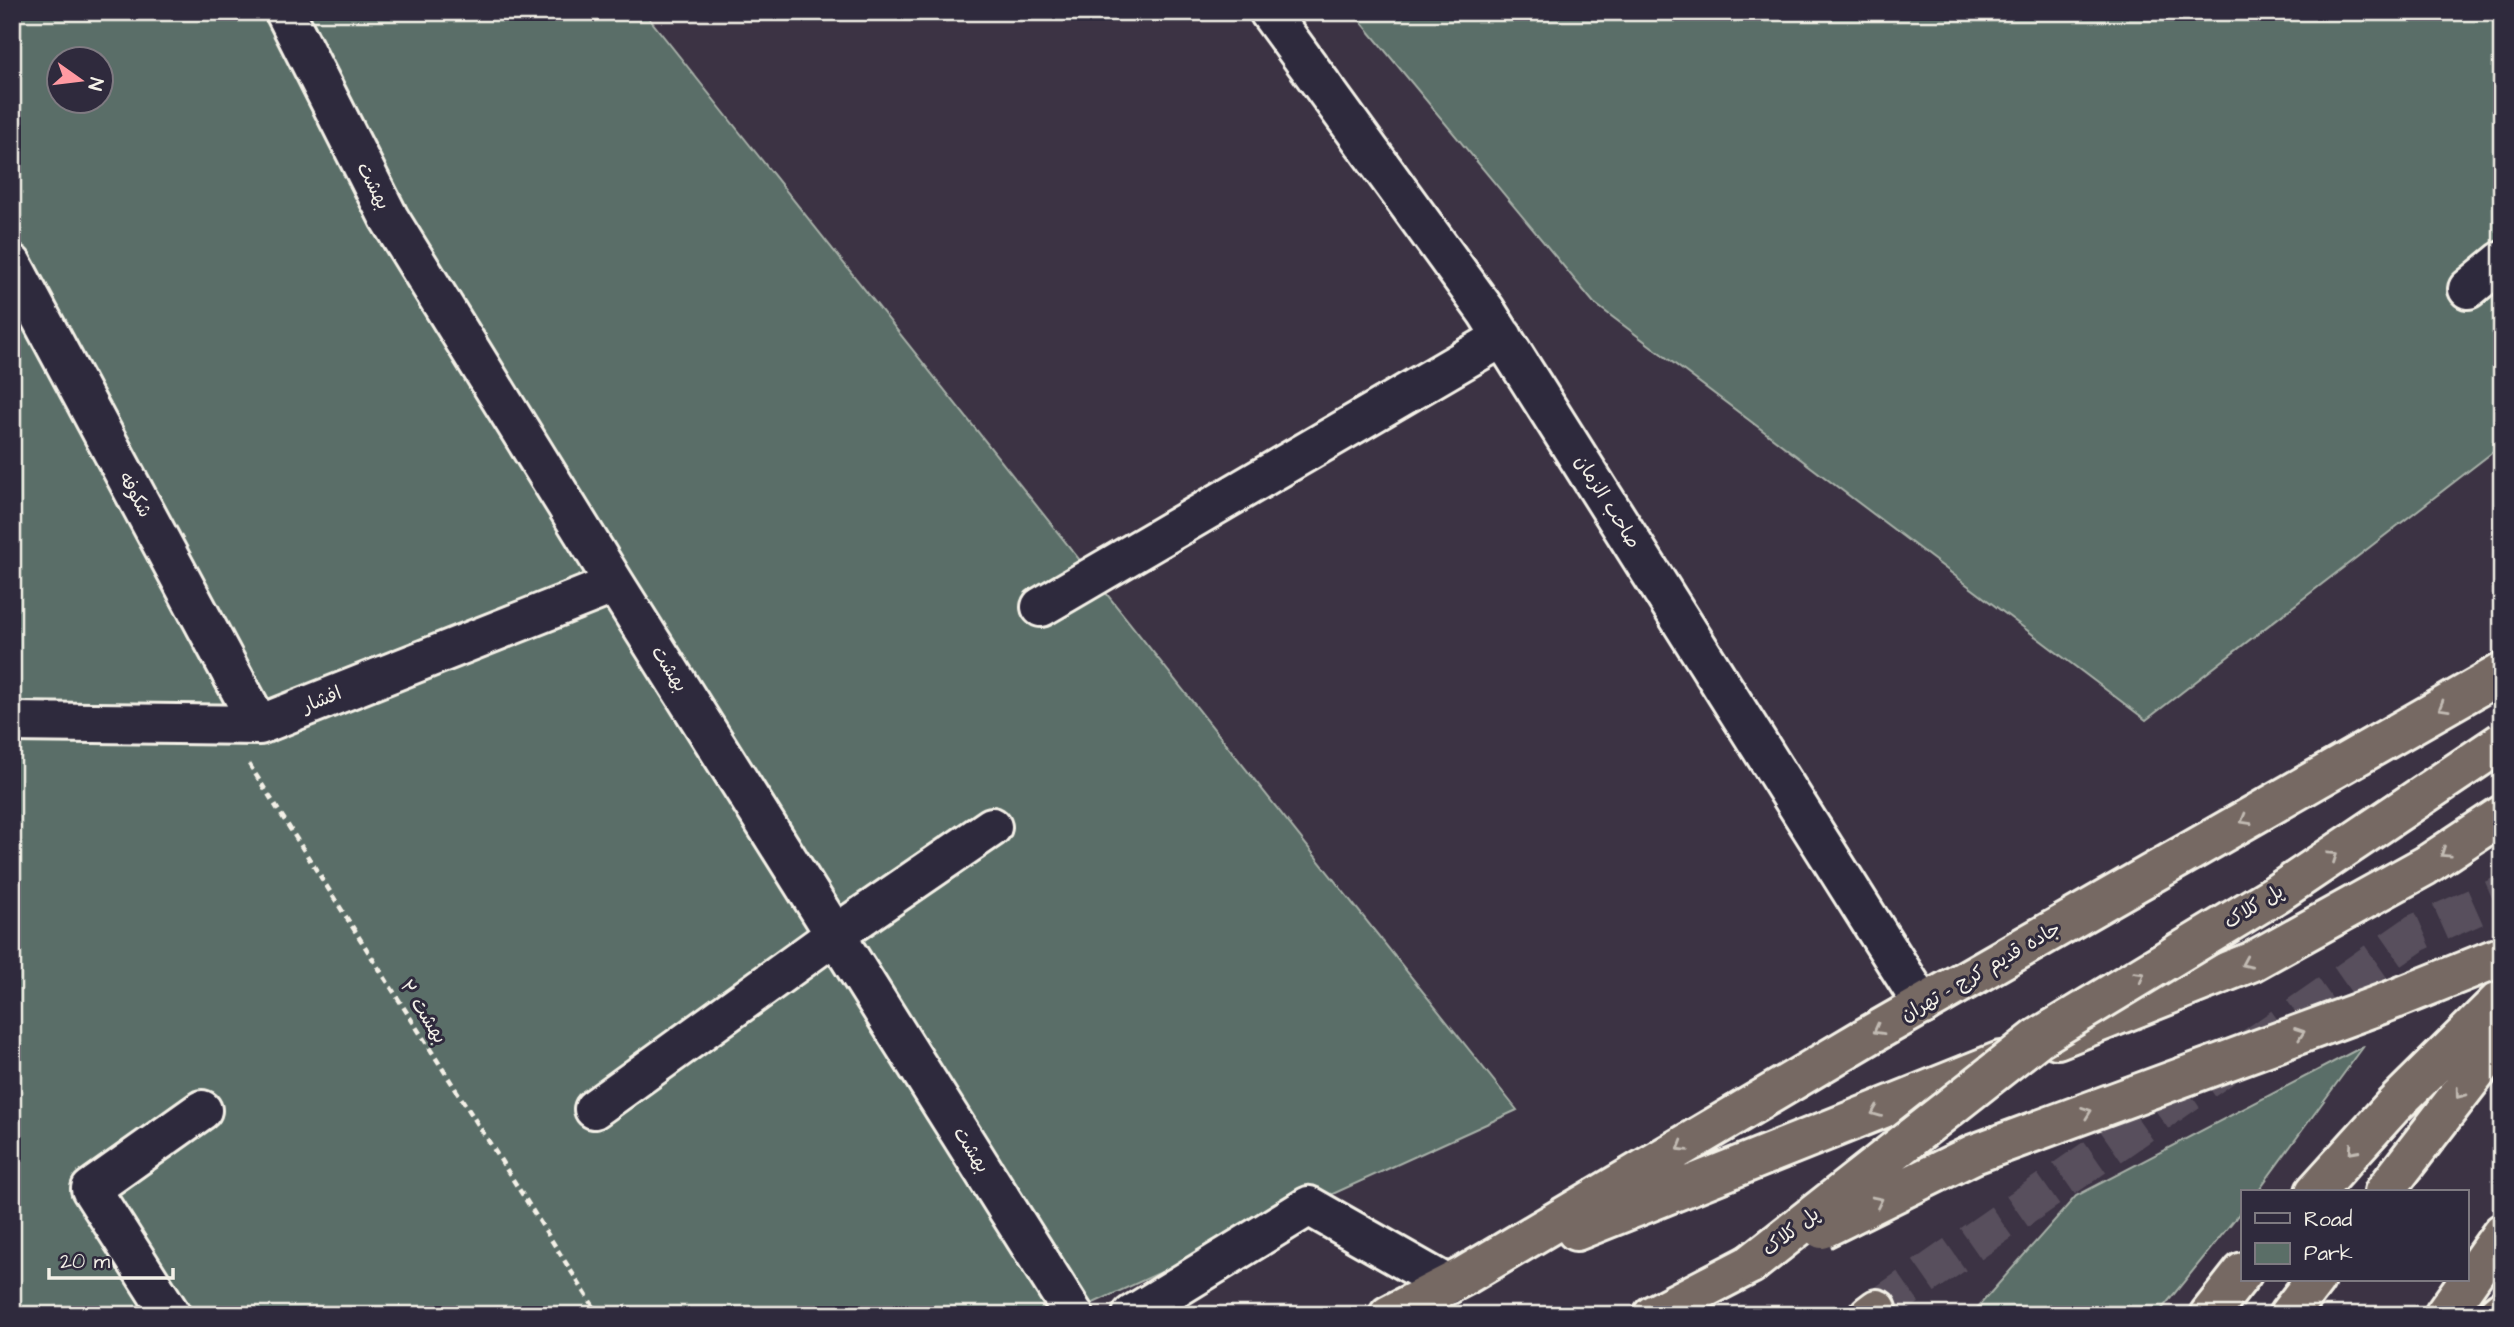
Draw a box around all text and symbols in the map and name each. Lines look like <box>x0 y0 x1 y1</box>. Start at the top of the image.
north arrow <box>46 46 116 116</box>
text: N <box>80 75 110 93</box>
street label: بهشت <box>350 158 396 214</box>
street label: صاحب الزمان <box>1568 450 1646 554</box>
street label: شکوفه <box>112 467 158 523</box>
street label: بهشت <box>644 641 694 697</box>
street label: افشار <box>296 680 346 721</box>
one-way arrow <box>2437 699 2450 712</box>
one-way arrow <box>2240 812 2253 825</box>
one-way arrow <box>2440 845 2453 857</box>
one-way arrow <box>2325 852 2338 864</box>
street label: پل کلاک <box>2219 878 2289 936</box>
street label: جاده قدیم کرج - تهران <box>1896 915 2066 1029</box>
one-way arrow <box>2241 955 2253 969</box>
one-way arrow <box>2133 971 2146 984</box>
street label: بهشت ۲ <box>393 975 453 1049</box>
one-way arrow <box>1872 1022 1885 1035</box>
one-way arrow <box>2294 1028 2306 1042</box>
one-way arrow <box>2456 1086 2469 1099</box>
one-way arrow <box>1870 1103 1882 1117</box>
one-way arrow <box>2081 1107 2093 1121</box>
street label: بهشت <box>946 1122 996 1178</box>
one-way arrow <box>1676 1138 1689 1151</box>
one-way arrow <box>2349 1142 2361 1155</box>
legend <box>2241 1190 2468 1282</box>
one-way arrow <box>1871 1196 1883 1210</box>
street label: پل کلاک <box>1757 1201 1825 1263</box>
text: Road <box>2304 1205 2352 1234</box>
scale bar <box>49 1236 173 1280</box>
text: Park <box>2304 1239 2353 1268</box>
text: 20 m <box>60 1247 111 1276</box>

